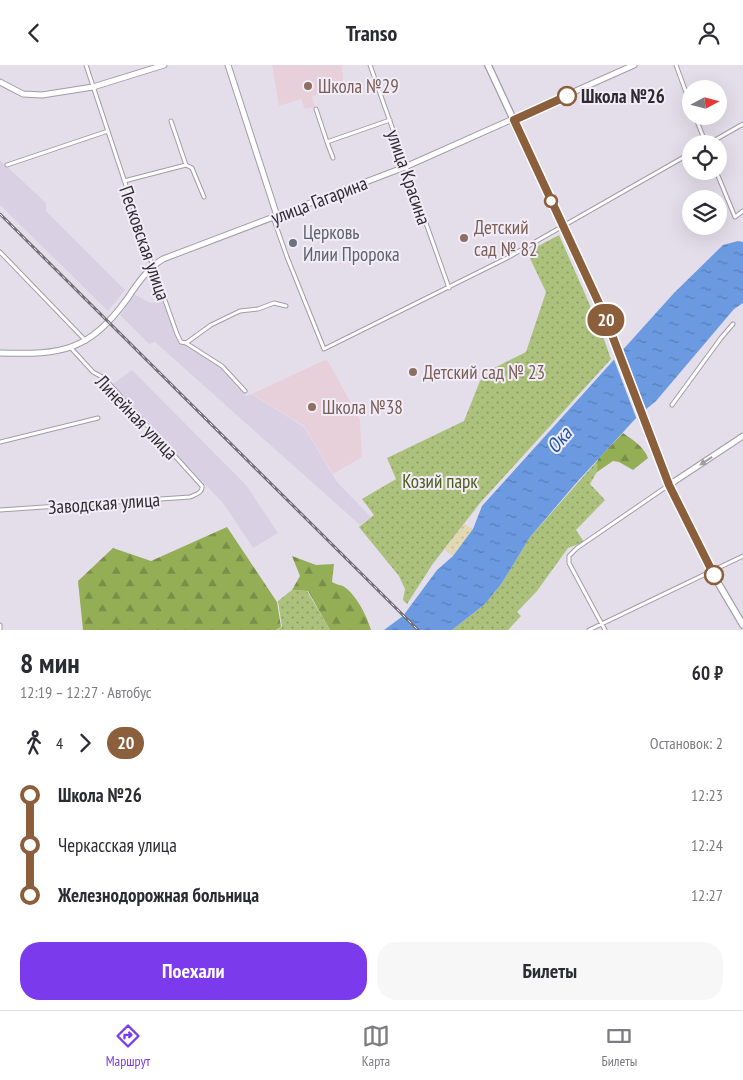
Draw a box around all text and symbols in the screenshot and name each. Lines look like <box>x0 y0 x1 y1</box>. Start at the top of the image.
icon: back <box>20 19 48 47</box>
text: Transo <box>346 19 397 47</box>
icon: person <box>695 19 723 47</box>
place label: Школа №29 <box>318 74 399 98</box>
marker: Школа №29 <box>302 80 314 92</box>
north arrow <box>682 80 728 125</box>
map controls <box>682 80 727 235</box>
place label: Школа №26 <box>581 84 665 108</box>
marker: Школа №26 <box>557 86 577 106</box>
street label: улица Красина <box>382 126 436 228</box>
button: locate <box>682 135 727 180</box>
street label: улица Гагарина <box>267 171 371 229</box>
street label: Песковская улица <box>114 183 176 303</box>
button: layers <box>682 190 727 235</box>
unlabelled marker <box>544 194 558 208</box>
place label: Детский сад № 82 <box>474 215 538 261</box>
place label: Церковь Илии Пророка <box>303 220 400 266</box>
marker: Детский сад № 82 <box>458 232 470 244</box>
marker: Церковь Илии Пророка <box>287 237 299 249</box>
line badge: 20 <box>584 304 628 336</box>
text: 20 <box>597 308 615 331</box>
place label: Детский сад № 23 <box>423 360 545 384</box>
marker: Детский сад № 23 <box>407 366 419 378</box>
street label: Линейная улица <box>90 369 183 464</box>
place label: Школа №38 <box>322 395 403 419</box>
marker: Школа №38 <box>306 401 318 413</box>
water label: Ока <box>540 421 578 459</box>
one-way arrow <box>699 456 713 465</box>
park label: Козий парк <box>402 469 478 493</box>
street label: Заводская улица <box>47 487 161 519</box>
unlabelled marker <box>704 565 724 585</box>
text: 8 мин <box>20 644 80 681</box>
text: 60 ₽ <box>692 661 723 685</box>
text: 12:19 – 12:27 · Автобус <box>20 682 152 702</box>
icon: walk <box>20 729 48 757</box>
icon: forward <box>71 729 99 757</box>
text: 20 <box>117 731 134 754</box>
text: 4 <box>56 733 63 753</box>
text: Остановок: 2 <box>650 733 723 753</box>
text: Школа №26 <box>58 783 142 807</box>
text: 12:23 <box>691 785 723 805</box>
text: Черкасская улица <box>58 833 177 857</box>
text: 12:24 <box>691 835 723 855</box>
text: Железнодорожная больница <box>58 883 259 907</box>
text: 12:27 <box>691 885 723 905</box>
button: Поехали <box>20 942 367 1000</box>
button: Билеты <box>377 942 723 1000</box>
tab: Маршрут <box>106 1022 150 1070</box>
tab: Карта <box>362 1022 390 1070</box>
tab: Билеты <box>601 1022 637 1070</box>

